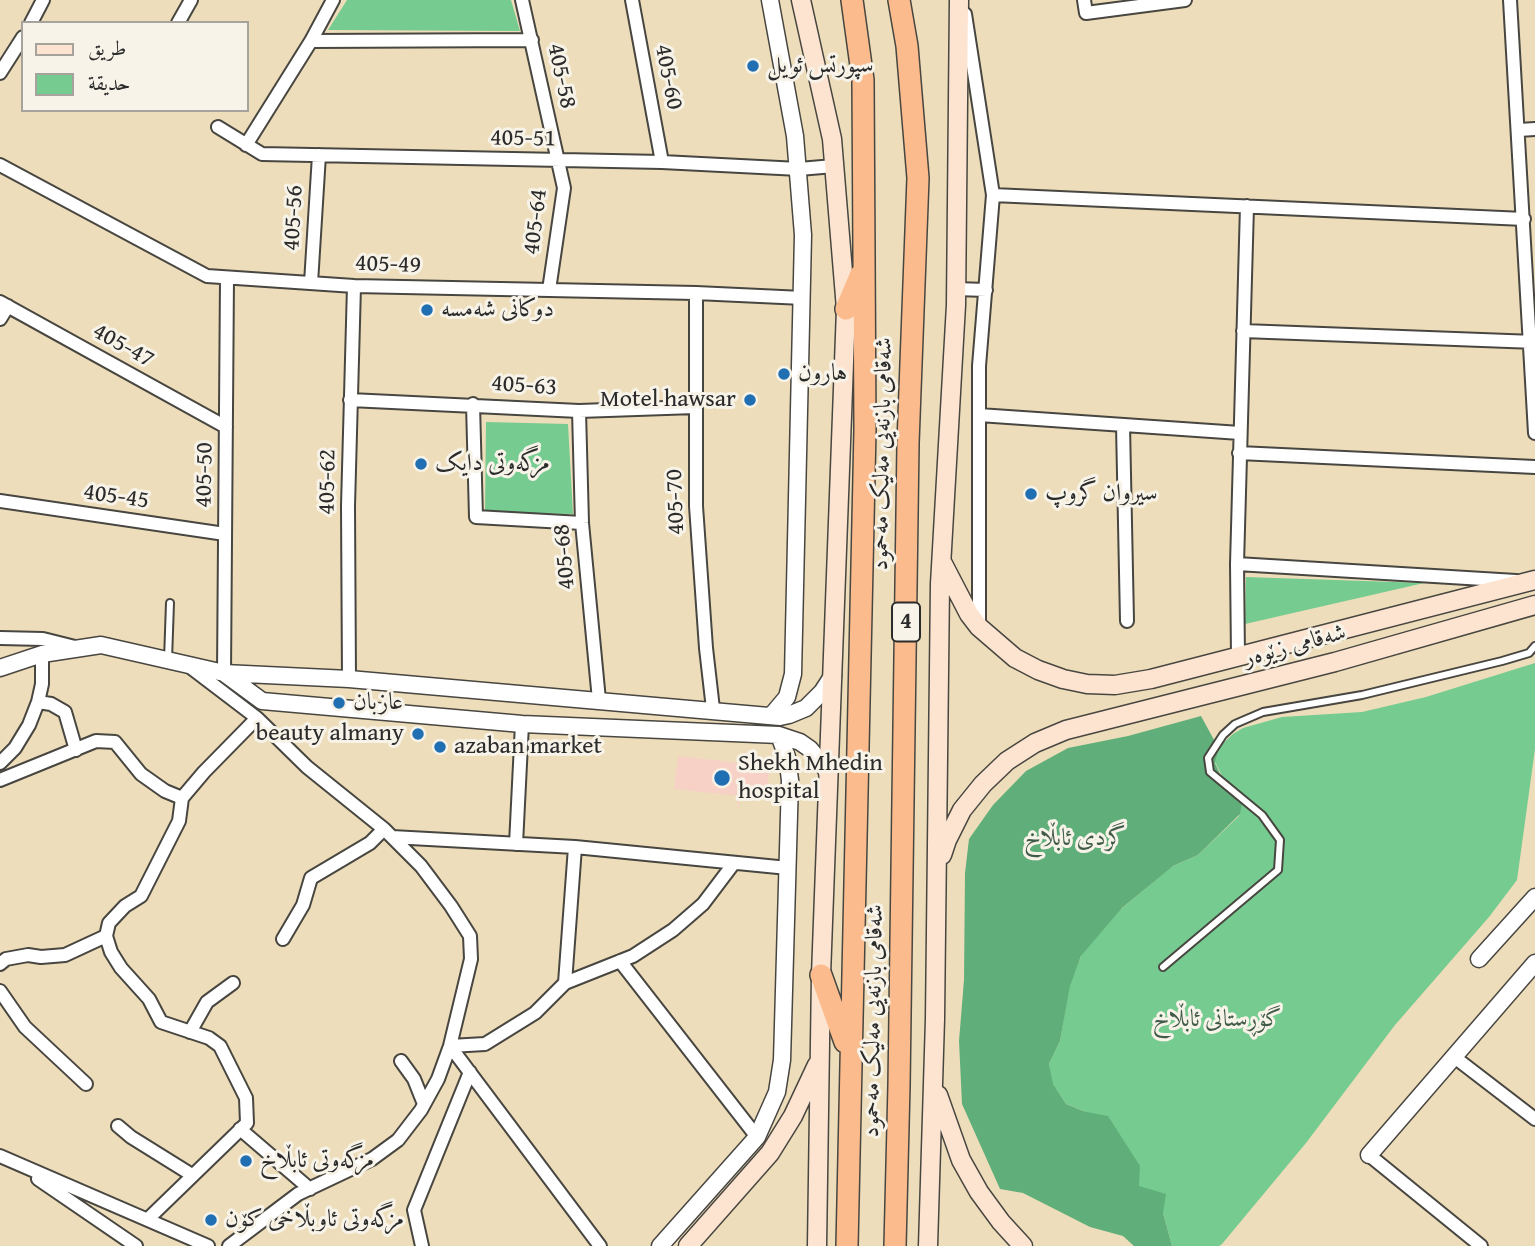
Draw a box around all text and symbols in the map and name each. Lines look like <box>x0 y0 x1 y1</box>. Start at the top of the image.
legend <box>21 21 248 112</box>
text: طريق <box>88 32 126 63</box>
street label: 405-58 <box>540 41 582 111</box>
street label: 405-60 <box>648 42 688 112</box>
place label: سپورتس ئويل <box>767 52 874 80</box>
marker: سپورتس ئويل <box>745 58 761 74</box>
text: حديقة <box>88 67 131 98</box>
street label: 405-51 <box>490 124 556 154</box>
street label: 405-56 <box>278 184 310 252</box>
street label: 405-64 <box>518 187 554 257</box>
street label: 405-49 <box>355 249 421 281</box>
place label: دوکانی شەمسە <box>441 296 554 324</box>
marker: دوکانی شەمسە <box>419 302 435 318</box>
street label: 405-47 <box>87 317 159 375</box>
street label: شەقامی بازنەیی مەلیک مەحمود <box>867 337 899 571</box>
place label: هارون <box>798 360 847 388</box>
marker: هارون <box>776 366 792 382</box>
street label: 405-63 <box>490 369 558 403</box>
place label: Motel hawsar <box>600 386 736 414</box>
marker: Motel hawsar <box>742 392 758 408</box>
street label: 405-50 <box>190 442 220 508</box>
street label: 405-62 <box>313 449 343 515</box>
place label: مزگەوتی دایک <box>435 450 550 478</box>
marker: مزگەوتی دایک <box>413 456 429 472</box>
street label: 405-70 <box>660 469 692 535</box>
street label: 405-45 <box>81 478 151 516</box>
place label: سیروان گروپ <box>1045 480 1158 508</box>
marker: سیروان گروپ <box>1023 486 1039 502</box>
street label: 405-68 <box>548 523 582 591</box>
road number: 4 <box>892 602 920 642</box>
street label: شەقامی زێوەر <box>1241 618 1349 674</box>
place label: عازبان <box>353 689 403 717</box>
marker: عازبان <box>331 695 347 711</box>
place label: beauty almany <box>256 720 404 748</box>
marker: beauty almany <box>410 726 426 742</box>
place label: azaban market <box>454 733 602 761</box>
marker: azaban market <box>432 739 448 755</box>
place label: Shekh Mhedin hospital <box>738 750 883 806</box>
marker: Shekh Mhedin hospital <box>712 768 732 788</box>
park label: گردی ئابڵاخ <box>1024 825 1126 853</box>
street label: شەقامی بازنەیی مەلیک مەحمود <box>858 904 890 1138</box>
park label: گۆڕستانی ئابڵاخ <box>1153 1006 1281 1034</box>
place label: مزگەوتی ئابڵاخ <box>260 1147 374 1175</box>
marker: مزگەوتی ئابڵاخ <box>238 1153 254 1169</box>
place label: مزگەوتی ئاوبڵاخی کۆن <box>225 1206 404 1234</box>
marker: مزگەوتی ئاوبڵاخی کۆن <box>203 1212 219 1228</box>

